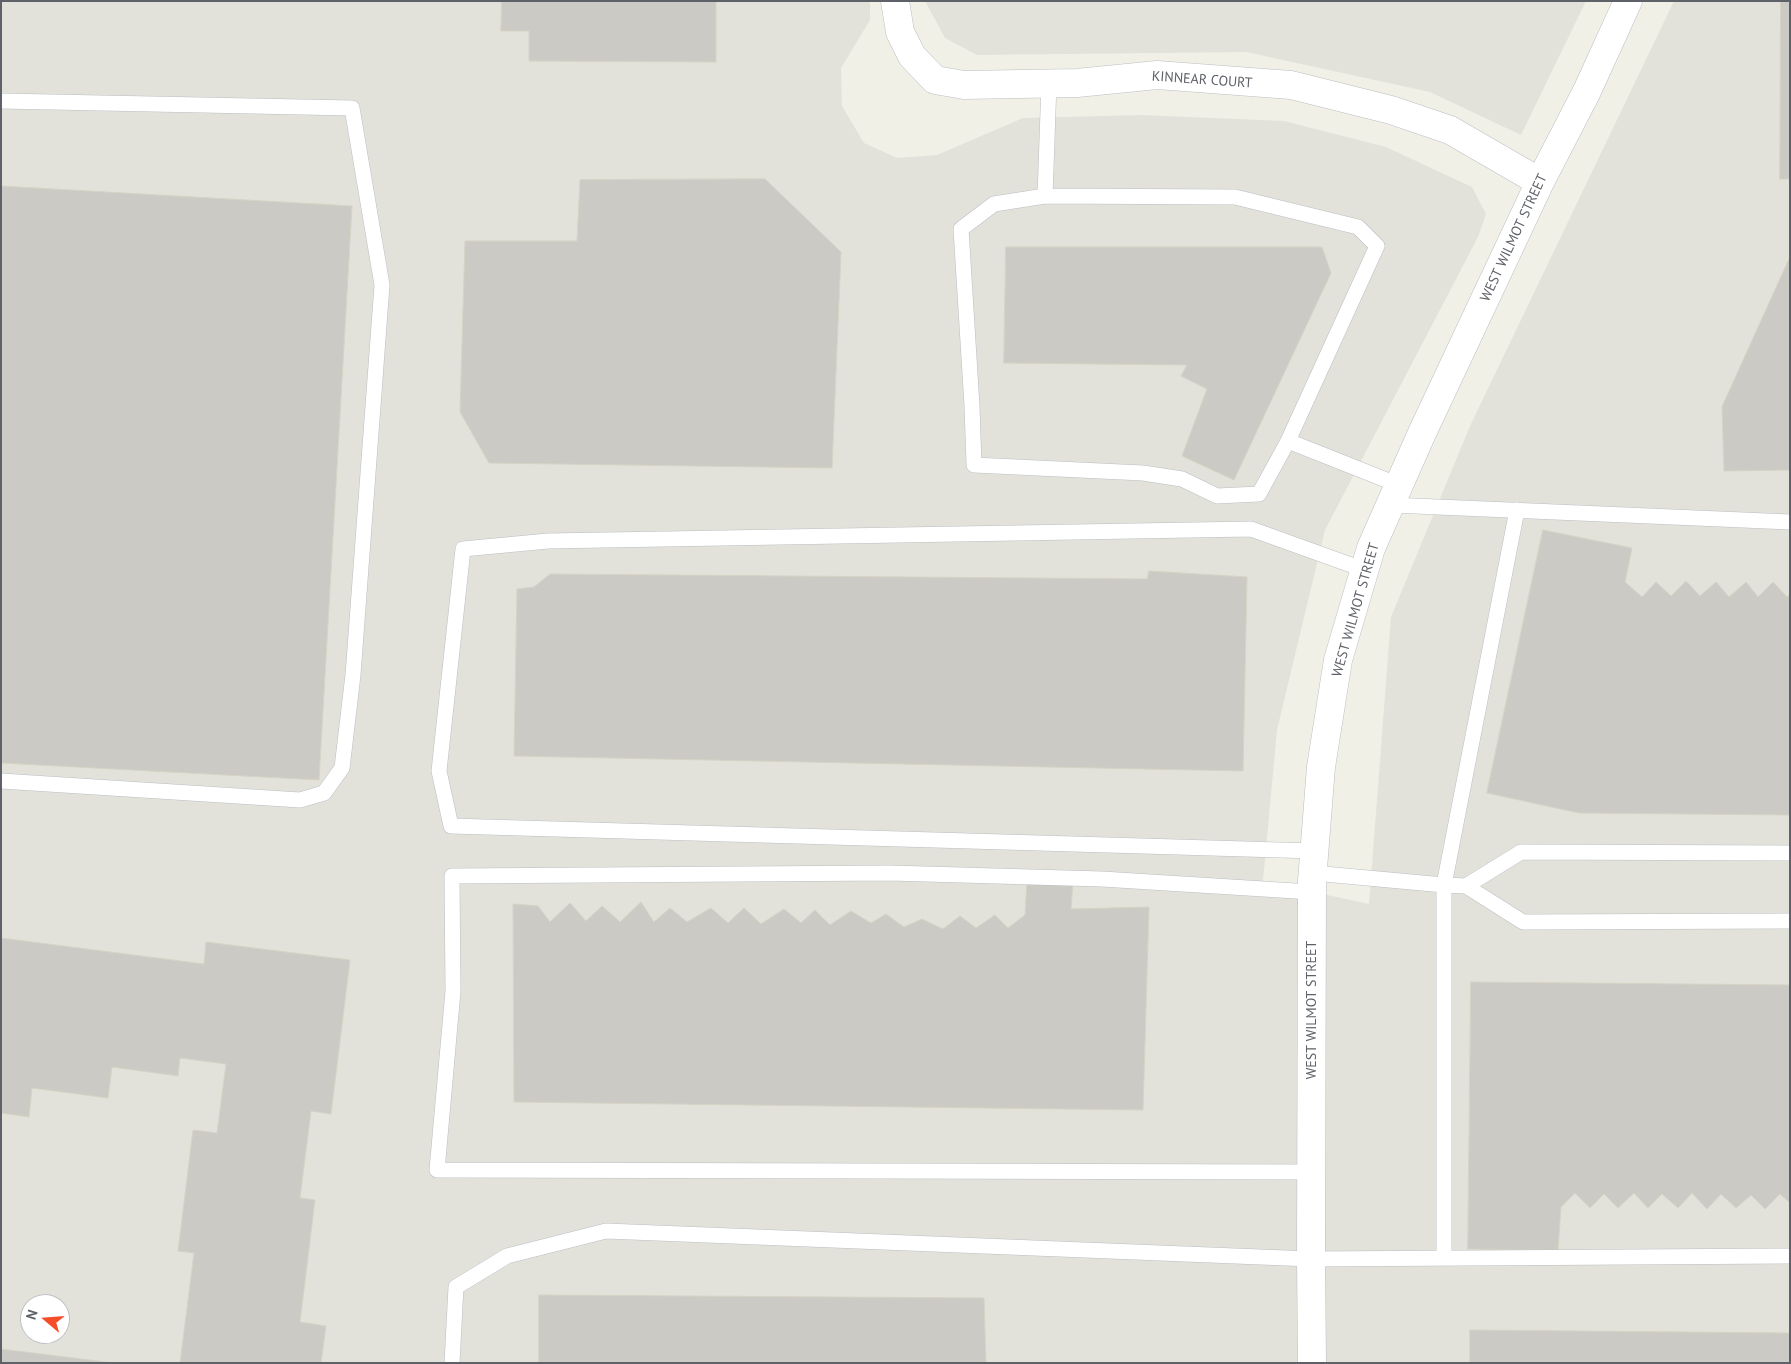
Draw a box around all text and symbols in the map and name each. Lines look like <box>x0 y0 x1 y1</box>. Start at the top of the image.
street label: KINNEAR COURT <box>1151 68 1253 92</box>
street label: WEST WILMOT STREET <box>1477 172 1551 304</box>
street label: WEST WILMOT STREET <box>1329 541 1383 679</box>
street label: WEST WILMOT STREET <box>1304 941 1320 1079</box>
north arrow <box>20 1294 70 1344</box>
text: N <box>22 1308 42 1322</box>

